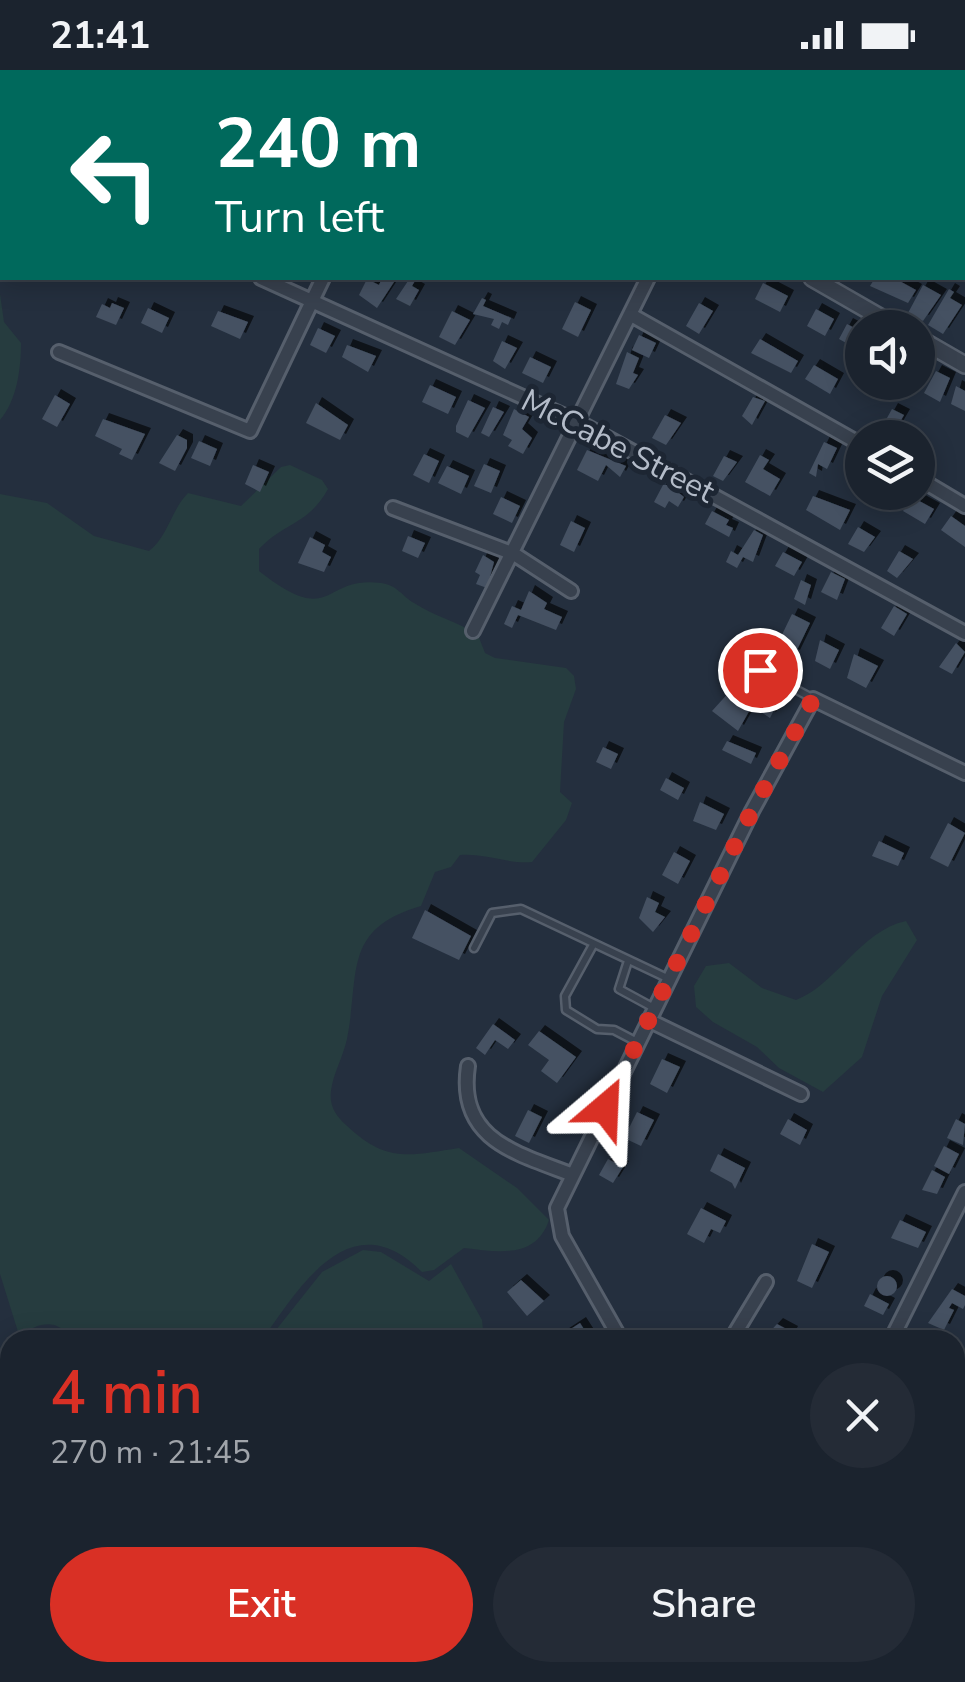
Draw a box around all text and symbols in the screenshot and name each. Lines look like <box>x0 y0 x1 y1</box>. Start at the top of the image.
text: 21:41 <box>50 10 151 61</box>
text: 240 m <box>215 96 421 192</box>
icon: left <box>50 110 180 240</box>
text: Turn left <box>215 187 384 248</box>
map controls <box>845 310 935 510</box>
button: sound <box>845 310 935 400</box>
street label: McCabe Street <box>514 379 723 513</box>
button: layers <box>845 420 935 510</box>
pin <box>718 628 803 713</box>
icon: arrive <box>733 643 788 698</box>
position arrow <box>553 1056 657 1160</box>
text: 4 min <box>50 1352 203 1434</box>
button: close <box>810 1363 915 1468</box>
text: 270 m · 21:45 <box>50 1431 251 1474</box>
button: Exit <box>50 1547 473 1662</box>
button: Share <box>493 1547 915 1662</box>

